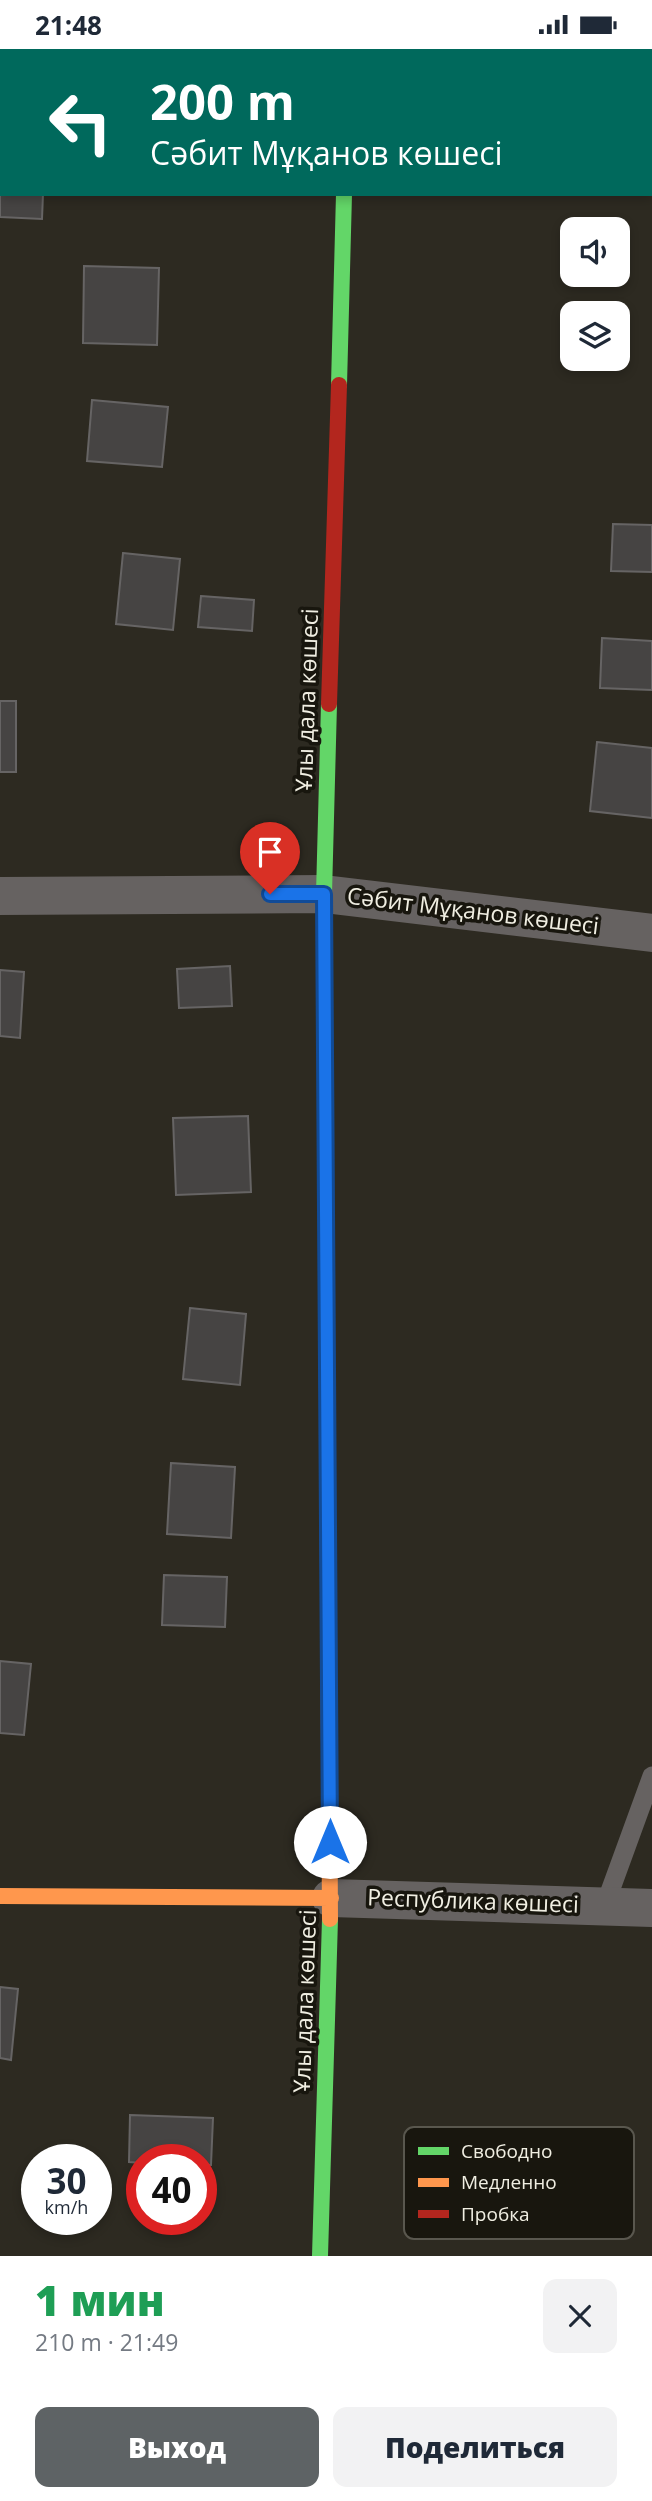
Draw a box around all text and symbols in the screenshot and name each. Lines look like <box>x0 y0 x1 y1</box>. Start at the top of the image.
text: 21:48 <box>35 7 102 43</box>
text: 200 m <box>150 68 295 134</box>
icon: left <box>35 77 126 168</box>
text: Сәбит Мұқанов көшесі <box>150 131 503 174</box>
map controls <box>560 217 630 371</box>
button: sound <box>560 217 630 287</box>
button: layers <box>560 301 630 371</box>
street label: Ұлы дала көшесі <box>287 608 325 792</box>
pin <box>240 822 300 894</box>
icon: arrive <box>251 833 289 871</box>
street label: Сәбит Мұқанов көшесі <box>345 879 601 941</box>
position arrow <box>293 1805 367 1879</box>
street label: Республика көшесі <box>367 1880 579 1920</box>
street label: Ұлы дала көшесі <box>285 1909 323 2093</box>
legend <box>404 2127 634 2239</box>
text: Свободно <box>461 2138 552 2164</box>
speed limit sign: 40 <box>126 2144 217 2235</box>
text: 30 <box>46 2157 87 2204</box>
text: Медленно <box>461 2169 557 2195</box>
text: km/h <box>45 2195 88 2219</box>
text: Пробка <box>461 2201 530 2227</box>
text: 1 мин <box>35 2271 165 2328</box>
button: close <box>543 2279 617 2353</box>
text: 210 m · 21:49 <box>35 2326 178 2358</box>
button: Выход <box>35 2407 319 2487</box>
button: Поделиться <box>333 2407 617 2487</box>

